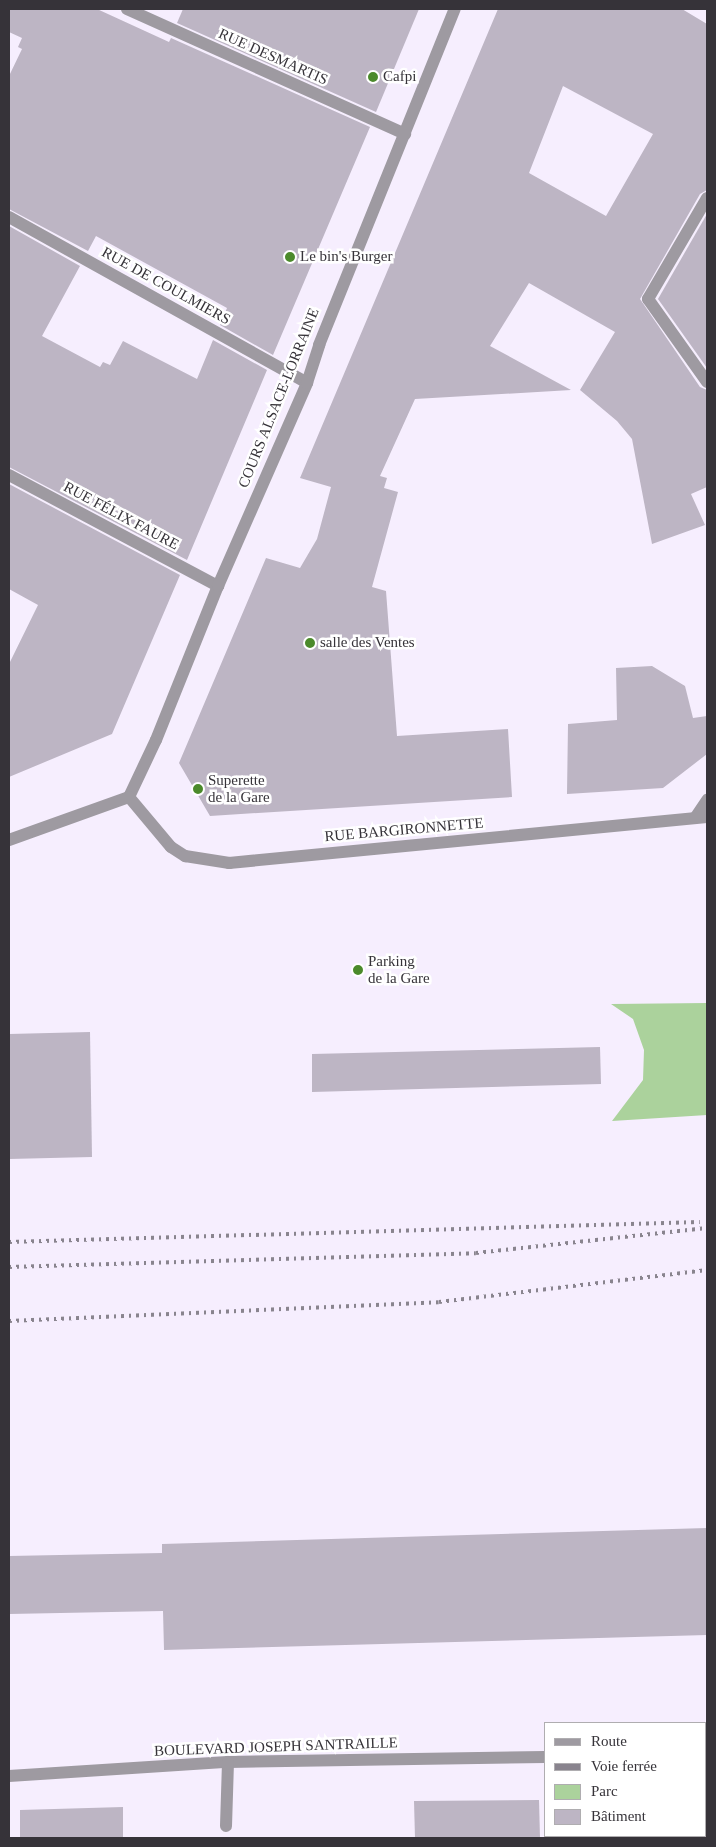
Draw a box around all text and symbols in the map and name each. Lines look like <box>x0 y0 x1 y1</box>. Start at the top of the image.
street label: RUE DESMARTIS <box>216 25 330 89</box>
place label: Cafpi <box>383 68 416 86</box>
marker: Cafpi <box>367 71 379 83</box>
street label: RUE DE COULMIERS <box>99 243 233 329</box>
place label: Le bin's Burger <box>300 248 392 266</box>
marker: Le bin's Burger <box>284 251 296 263</box>
street label: COURS ALSACE-LORRAINE <box>235 305 323 491</box>
street label: RUE FÉLIX FAURE <box>60 478 182 554</box>
place label: salle des Ventes <box>320 634 415 652</box>
marker: salle des Ventes <box>304 637 316 649</box>
place label: Superette de la Gare <box>208 771 270 806</box>
marker: Superette de la Gare <box>192 783 204 795</box>
street label: RUE BARGIRONNETTE <box>324 814 484 846</box>
place label: Parking de la Gare <box>368 952 430 987</box>
marker: Parking de la Gare <box>352 964 364 976</box>
legend <box>544 1722 706 1837</box>
text: Route <box>591 1733 627 1749</box>
street label: BOULEVARD JOSEPH SANTRAILLE <box>154 1734 398 1760</box>
text: Voie ferrée <box>591 1758 657 1774</box>
text: Parc <box>591 1783 618 1799</box>
text: Bâtiment <box>591 1808 646 1824</box>

